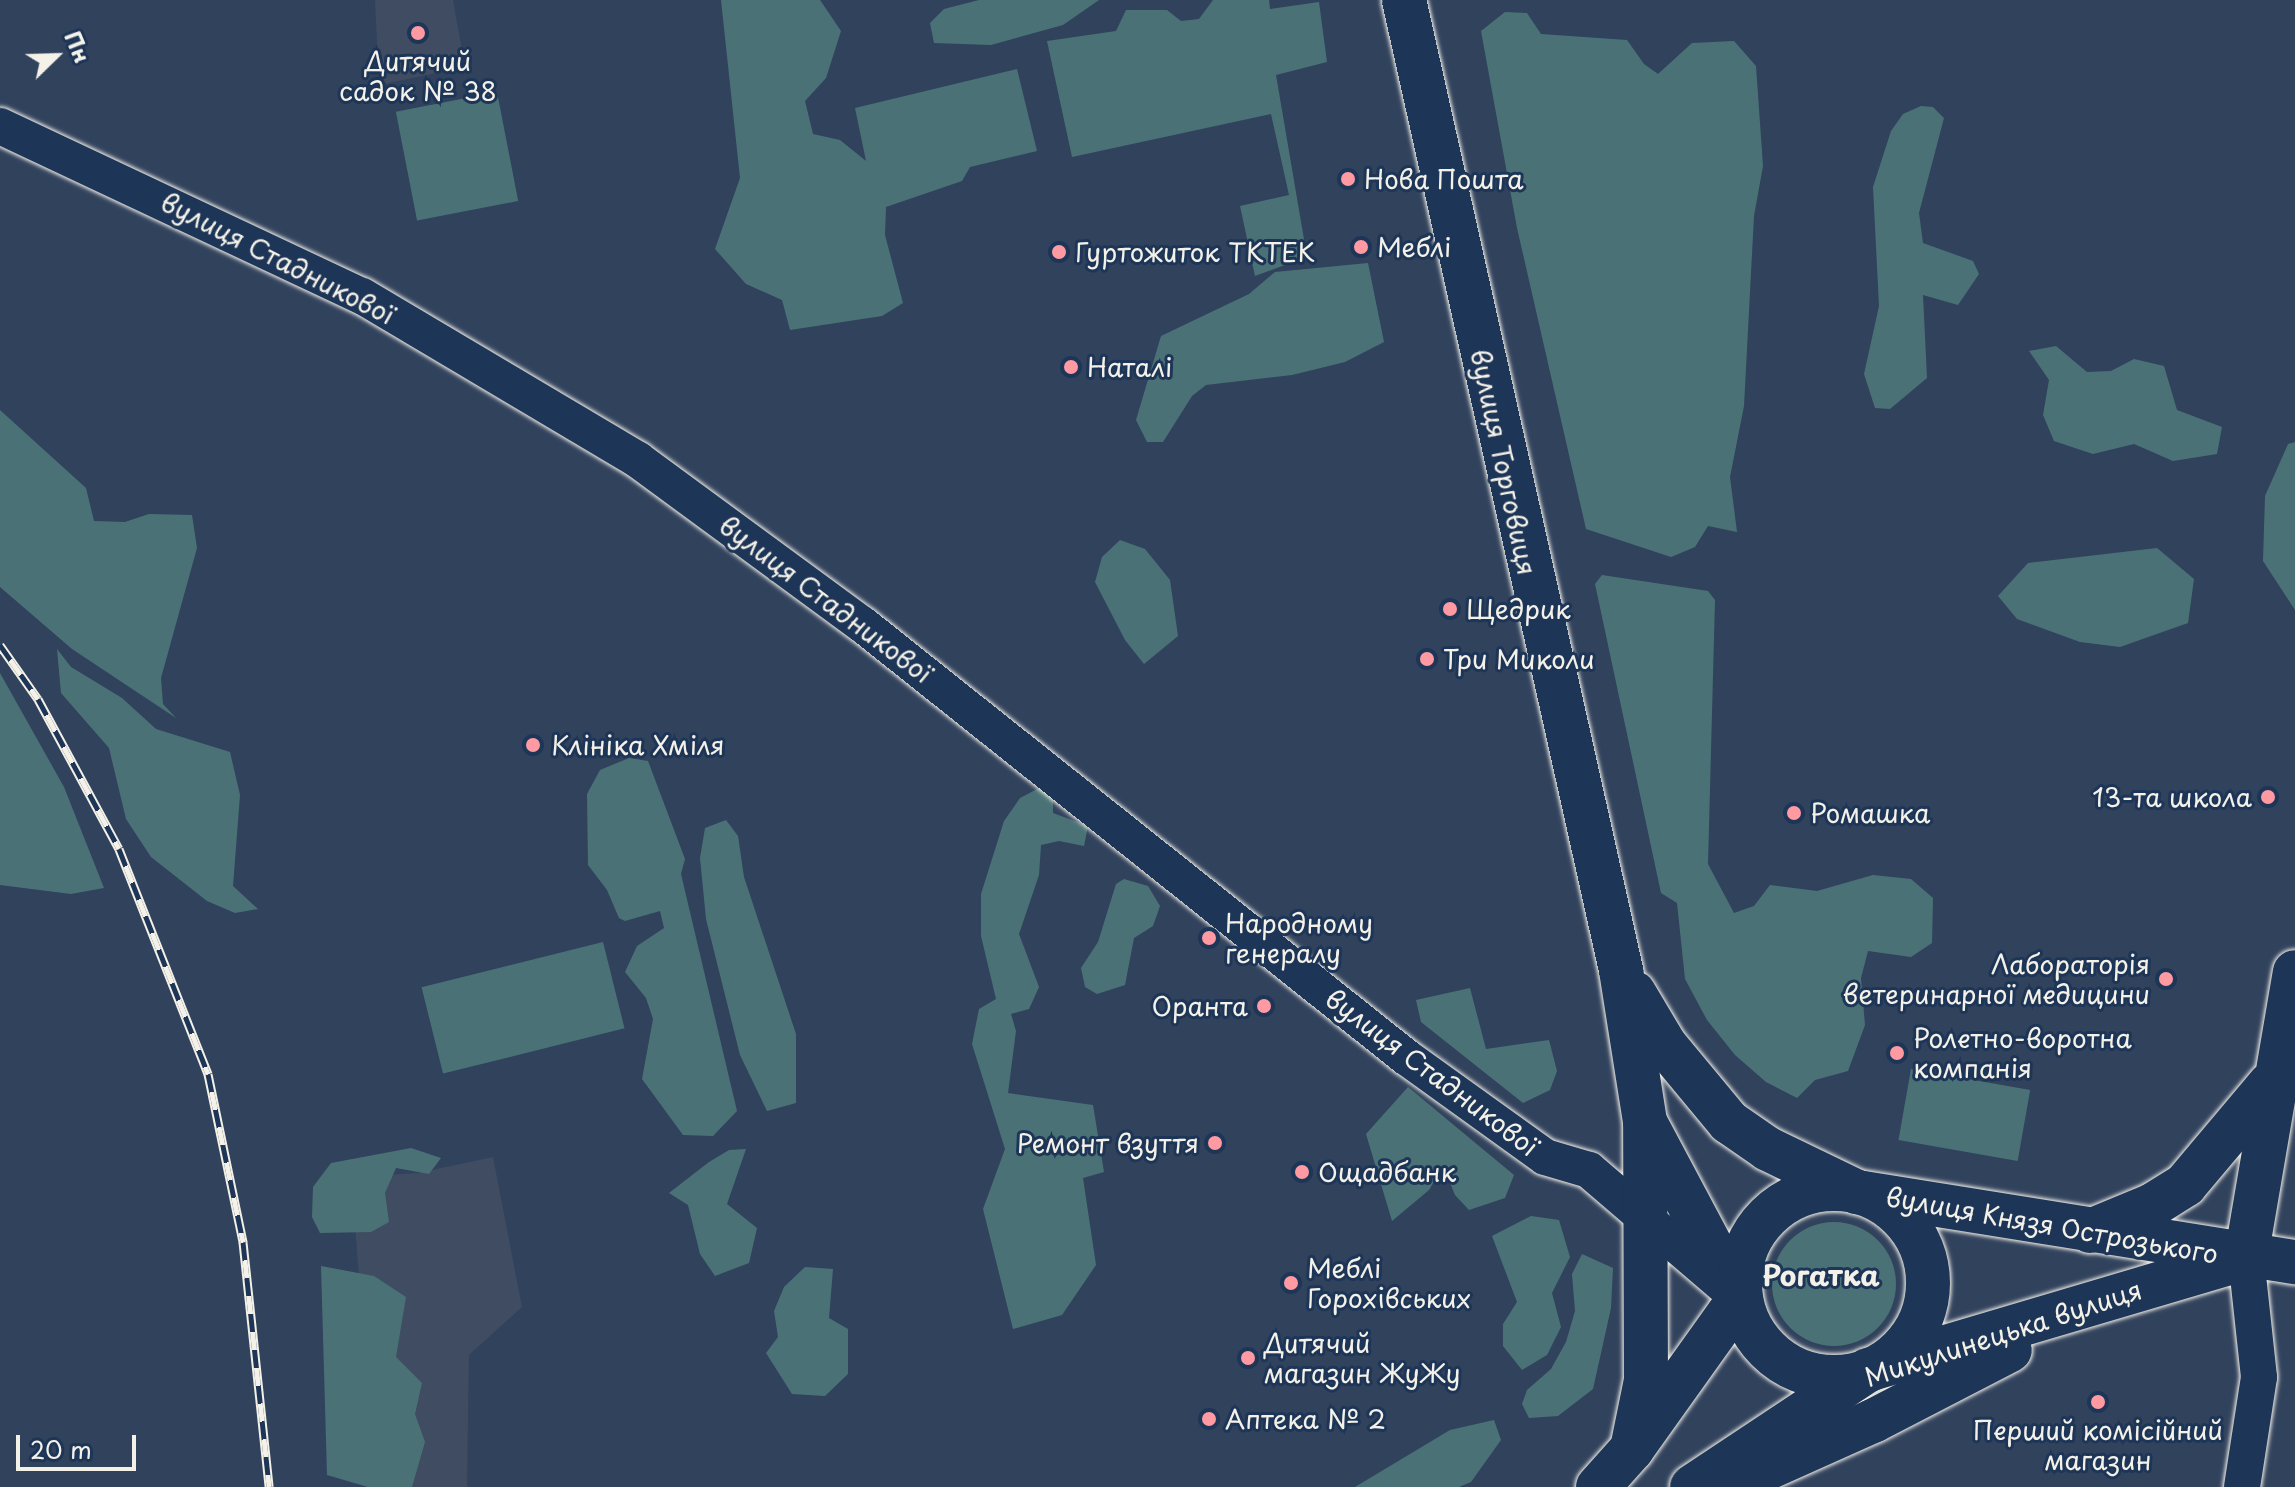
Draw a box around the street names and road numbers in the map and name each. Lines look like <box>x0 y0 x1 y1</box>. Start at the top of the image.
street label: вулиця Стадникової <box>155 185 401 331</box>
street label: вулиця Торговиця <box>1465 346 1543 578</box>
street label: вулиця Стадникової <box>713 509 939 689</box>
street label: вулиця Стадникової <box>1319 982 1545 1162</box>
street label: вулиця Князя Острозького <box>1882 1180 2222 1270</box>
street label: Микулинецька вулиця <box>1860 1273 2146 1393</box>

